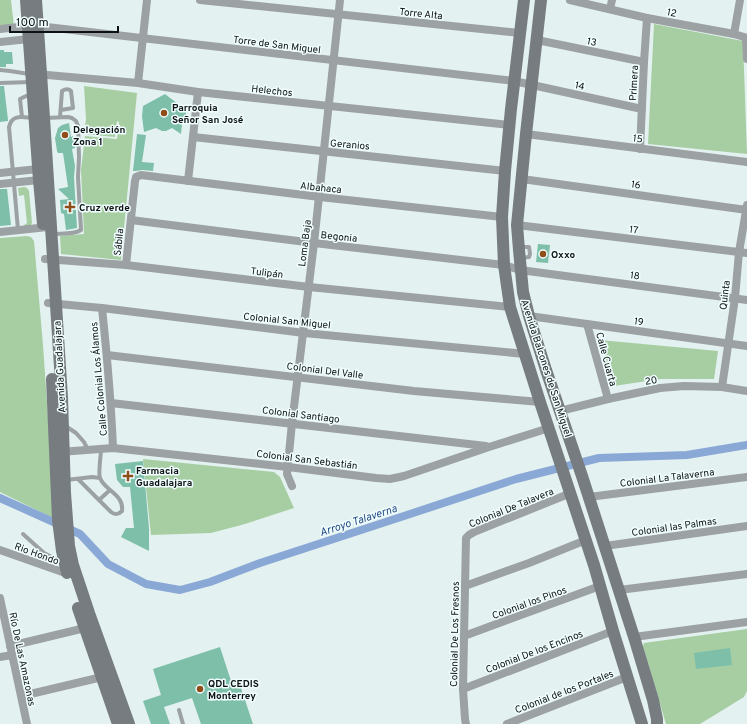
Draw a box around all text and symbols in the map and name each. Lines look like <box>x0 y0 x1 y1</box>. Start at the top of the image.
street label: Torre Alta <box>398 6 443 23</box>
street label: 12 <box>666 6 678 21</box>
scale bar <box>10 8 118 34</box>
text: 100 m <box>16 15 49 31</box>
street label: Torre de San Miguel <box>232 34 321 57</box>
street label: 13 <box>586 35 598 50</box>
street label: Primera <box>627 65 642 101</box>
street label: 14 <box>574 79 586 94</box>
street label: Helechos <box>251 83 293 100</box>
place label: Parroquia Señor San José <box>172 102 244 127</box>
marker: Parroquia Señor San José <box>159 108 169 118</box>
place label: Delegación Zona 1 <box>73 124 125 149</box>
marker: Delegación Zona 1 <box>60 130 70 140</box>
street label: 15 <box>632 132 644 147</box>
street label: Geranios <box>329 137 371 154</box>
street label: 16 <box>630 178 642 193</box>
street label: Albahaca <box>299 180 342 197</box>
marker: Cruz verde <box>64 201 76 213</box>
place label: Cruz verde <box>79 202 130 215</box>
street label: Loma Baja <box>296 219 315 267</box>
street label: 17 <box>629 223 639 237</box>
street label: Sábila <box>112 228 127 256</box>
street label: Begonia <box>320 229 358 246</box>
marker: Oxxo <box>538 249 548 259</box>
place label: Oxxo <box>551 249 575 262</box>
street label: Tulipán <box>250 265 284 282</box>
street label: 18 <box>629 269 640 284</box>
street label: Quinta <box>717 280 734 311</box>
street label: Avenida Balcones de San Miguel <box>517 298 574 439</box>
street label: Colonial San Miguel <box>242 310 331 333</box>
street label: 19 <box>633 315 645 330</box>
street label: Avenida Guadalajara <box>52 321 69 413</box>
street label: Calle Colonial Los Álamos <box>88 321 111 437</box>
street label: Calle Cuarta <box>592 331 619 388</box>
street label: Colonial Del Valle <box>286 360 364 383</box>
street label: 20 <box>644 374 659 389</box>
street label: Colonial Santiago <box>261 404 341 427</box>
street label: Colonial San Sebastián <box>255 448 358 473</box>
place label: Farmacia Guadalajara <box>136 465 192 490</box>
street label: Colonial La Talaverna <box>619 466 715 491</box>
marker: Farmacia Guadalajara <box>123 471 133 481</box>
street label: Colonial De Talavera <box>467 485 556 531</box>
water label: Arroyo Talaverna <box>318 502 399 540</box>
street label: Colonial las Palmas <box>631 515 718 540</box>
street label: Rio Hondo <box>12 540 61 569</box>
street label: Colonial De Los Fresnos <box>448 581 463 687</box>
street label: Colonial los Pinos <box>490 584 569 623</box>
street label: Río De Las Amazonas <box>5 611 38 708</box>
street label: Colonial De los Encinos <box>484 628 585 677</box>
street label: Colonial de los Portales <box>513 667 616 717</box>
place label: QDL CEDIS Monterrey <box>208 678 259 703</box>
marker: QDL CEDIS Monterrey <box>195 684 205 694</box>

